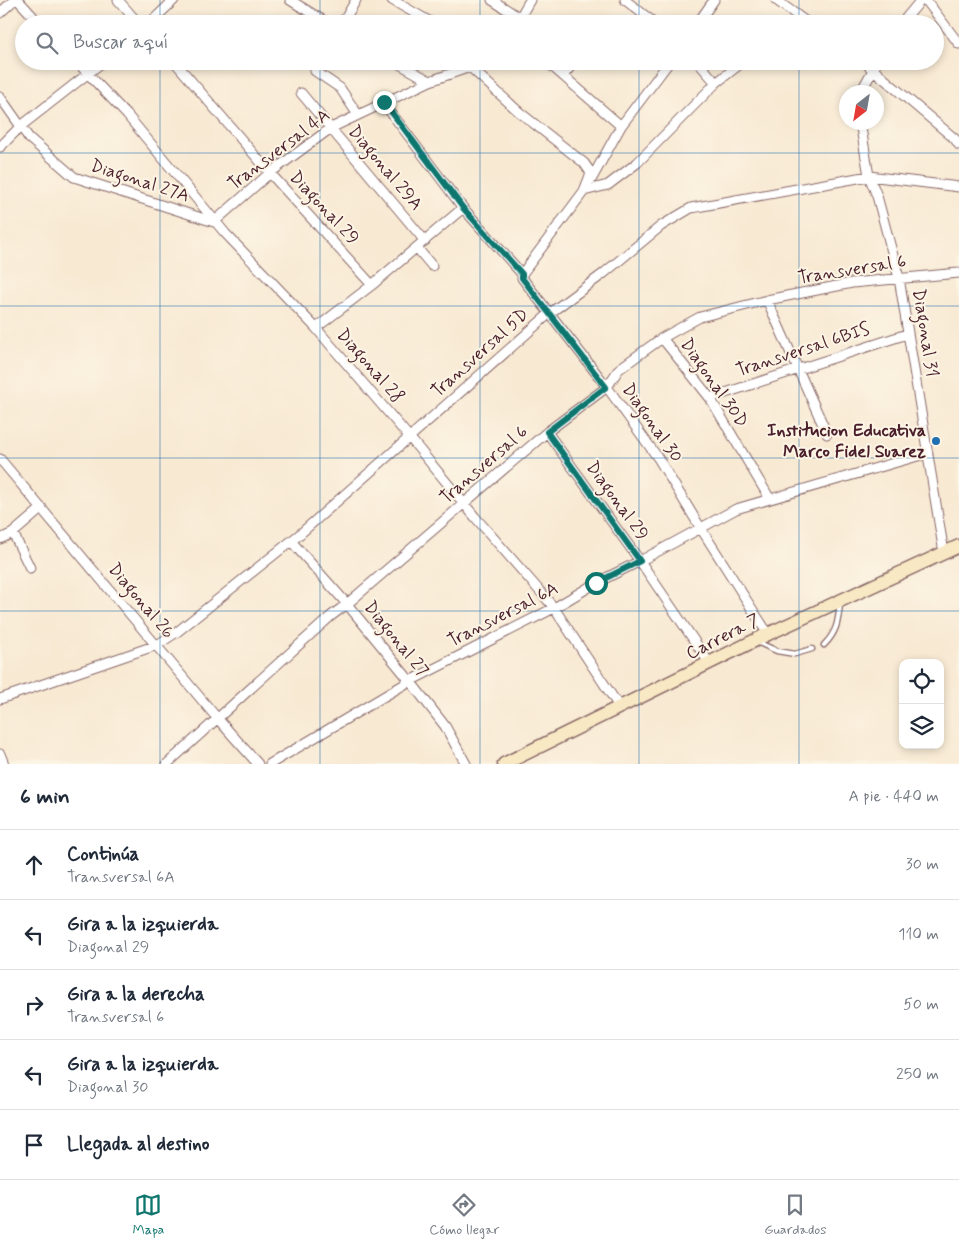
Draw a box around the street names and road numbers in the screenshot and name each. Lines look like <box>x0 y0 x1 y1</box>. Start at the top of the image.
street label: Transversal 4A <box>223 104 335 196</box>
street label: Diagonal 29A <box>341 120 428 217</box>
street label: Diagonal 27A <box>87 154 193 210</box>
street label: Diagonal 29 <box>282 166 364 251</box>
street label: Transversal 6 <box>796 250 908 290</box>
street label: Diagonal 31 <box>904 287 944 379</box>
street label: Transversal 5D <box>426 303 534 403</box>
street label: Transversal 6BIS <box>733 317 873 383</box>
street label: Diagonal 28 <box>329 323 409 410</box>
street label: Diagonal 30D <box>673 334 754 434</box>
street label: Diagonal 30 <box>614 379 688 469</box>
street label: Transversal 6 <box>435 420 533 510</box>
street label: Diagonal 29 <box>578 456 654 547</box>
street label: Diagonal 26 <box>101 558 180 645</box>
street label: Transversal 6A <box>444 577 562 653</box>
street label: Diagonal 27 <box>356 596 434 683</box>
street label: Carrera 7 <box>682 608 764 666</box>

